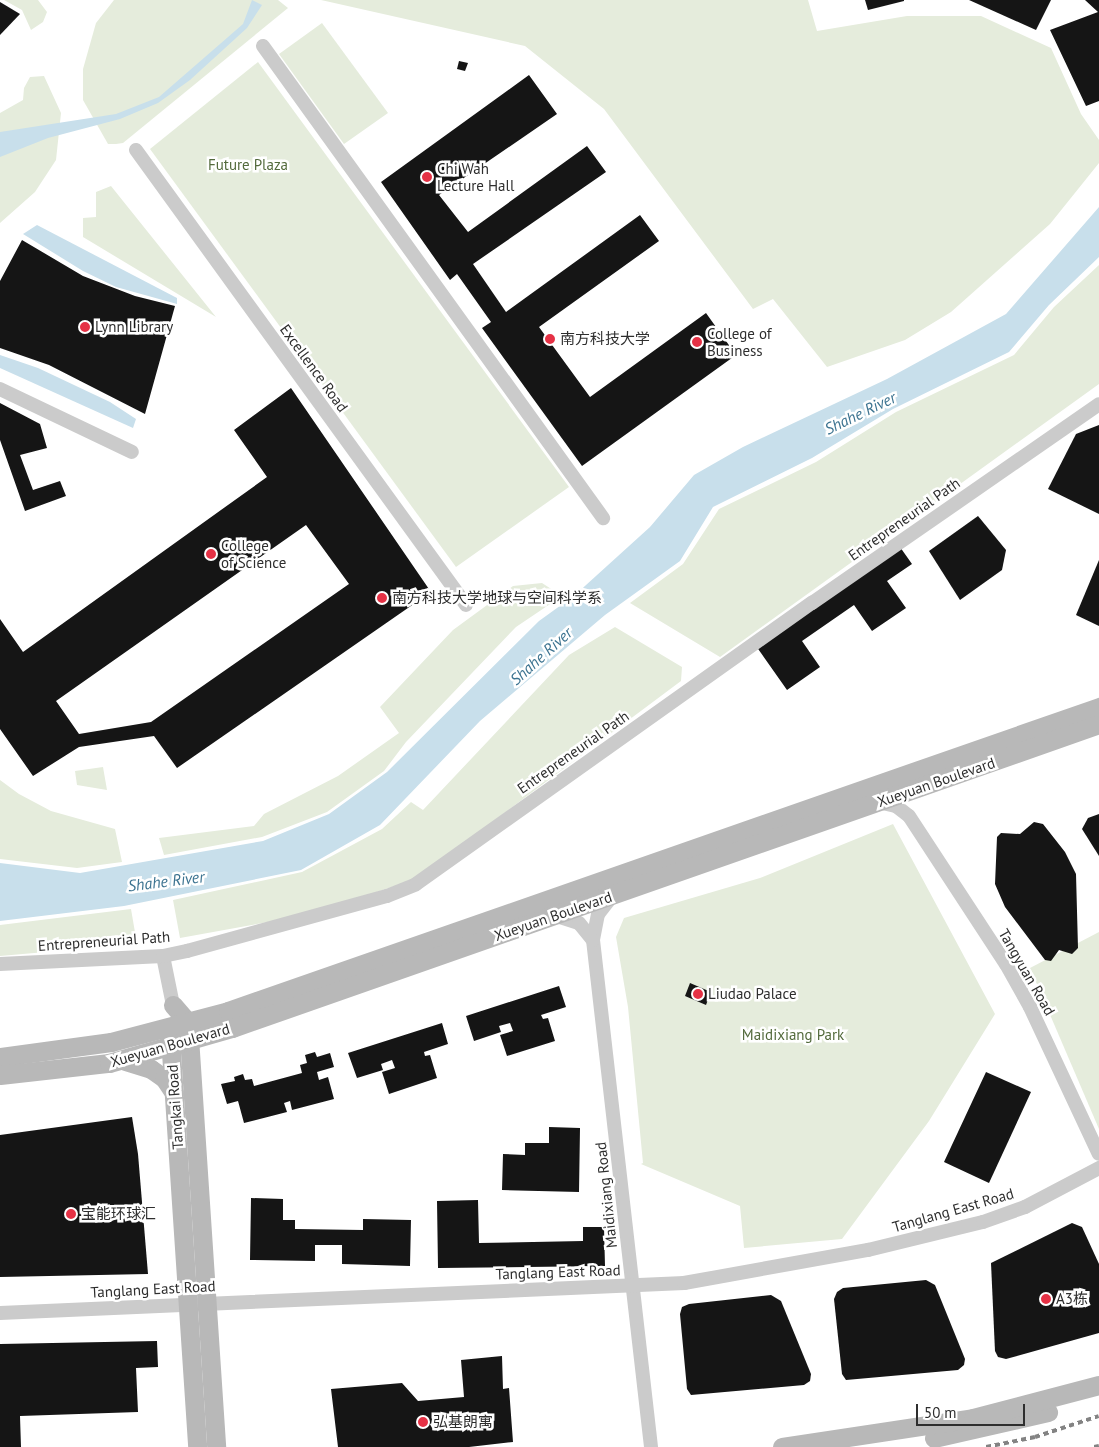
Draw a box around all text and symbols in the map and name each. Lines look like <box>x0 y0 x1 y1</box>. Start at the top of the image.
park label: Future Plaza <box>208 156 288 174</box>
place label: Chi Wah Lecture Hall <box>437 159 514 194</box>
marker: Chi Wah Lecture Hall <box>421 171 433 183</box>
place label: Lynn Library <box>95 318 173 336</box>
marker: Lynn Library <box>79 321 91 333</box>
street label: Excellence Road <box>276 321 352 415</box>
place label: College of Business <box>707 324 772 359</box>
place label: 南方科技大学 <box>560 330 650 348</box>
marker: 南方科技大学 <box>544 333 556 345</box>
marker: College of Business <box>691 336 703 348</box>
water label: Shahe River <box>821 388 899 438</box>
street label: Entrepreneurial Path <box>845 474 963 564</box>
place label: College of Science <box>221 536 286 571</box>
marker: College of Science <box>205 548 217 560</box>
place label: 南方科技大学地球与空间科学系 <box>392 589 602 607</box>
marker: 南方科技大学地球与空间科学系 <box>376 592 388 604</box>
water label: Shahe River <box>506 623 576 689</box>
street label: Entrepreneurial Path <box>514 707 632 797</box>
street label: Xueyuan Boulevard <box>875 753 997 811</box>
water label: Shahe River <box>127 867 205 895</box>
street label: Xueyuan Boulevard <box>492 887 614 945</box>
street label: Tangyuan Road <box>995 926 1059 1018</box>
street label: Entrepreneurial Path <box>37 927 171 955</box>
place label: Liudao Palace <box>708 985 797 1003</box>
marker: Liudao Palace <box>692 988 704 1000</box>
street label: Xueyuan Boulevard <box>108 1019 232 1071</box>
park label: Maidixiang Park <box>742 1026 844 1044</box>
street label: Tangkai Road <box>163 1064 187 1150</box>
street label: Maidixiang Road <box>591 1141 621 1249</box>
street label: Tanglang East Road <box>890 1184 1016 1236</box>
place label: 宝能环球汇 <box>81 1205 156 1223</box>
marker: 宝能环球汇 <box>65 1208 77 1220</box>
street label: Tanglang East Road <box>495 1261 621 1283</box>
street label: Tanglang East Road <box>90 1277 216 1301</box>
place label: A3栋 <box>1056 1290 1088 1308</box>
marker: A3栋 <box>1040 1293 1052 1305</box>
scale bar <box>919 1394 1028 1426</box>
text: 50 m <box>924 1403 957 1422</box>
place label: 弘基朗寓 <box>433 1413 493 1431</box>
marker: 弘基朗寓 <box>417 1416 429 1428</box>

